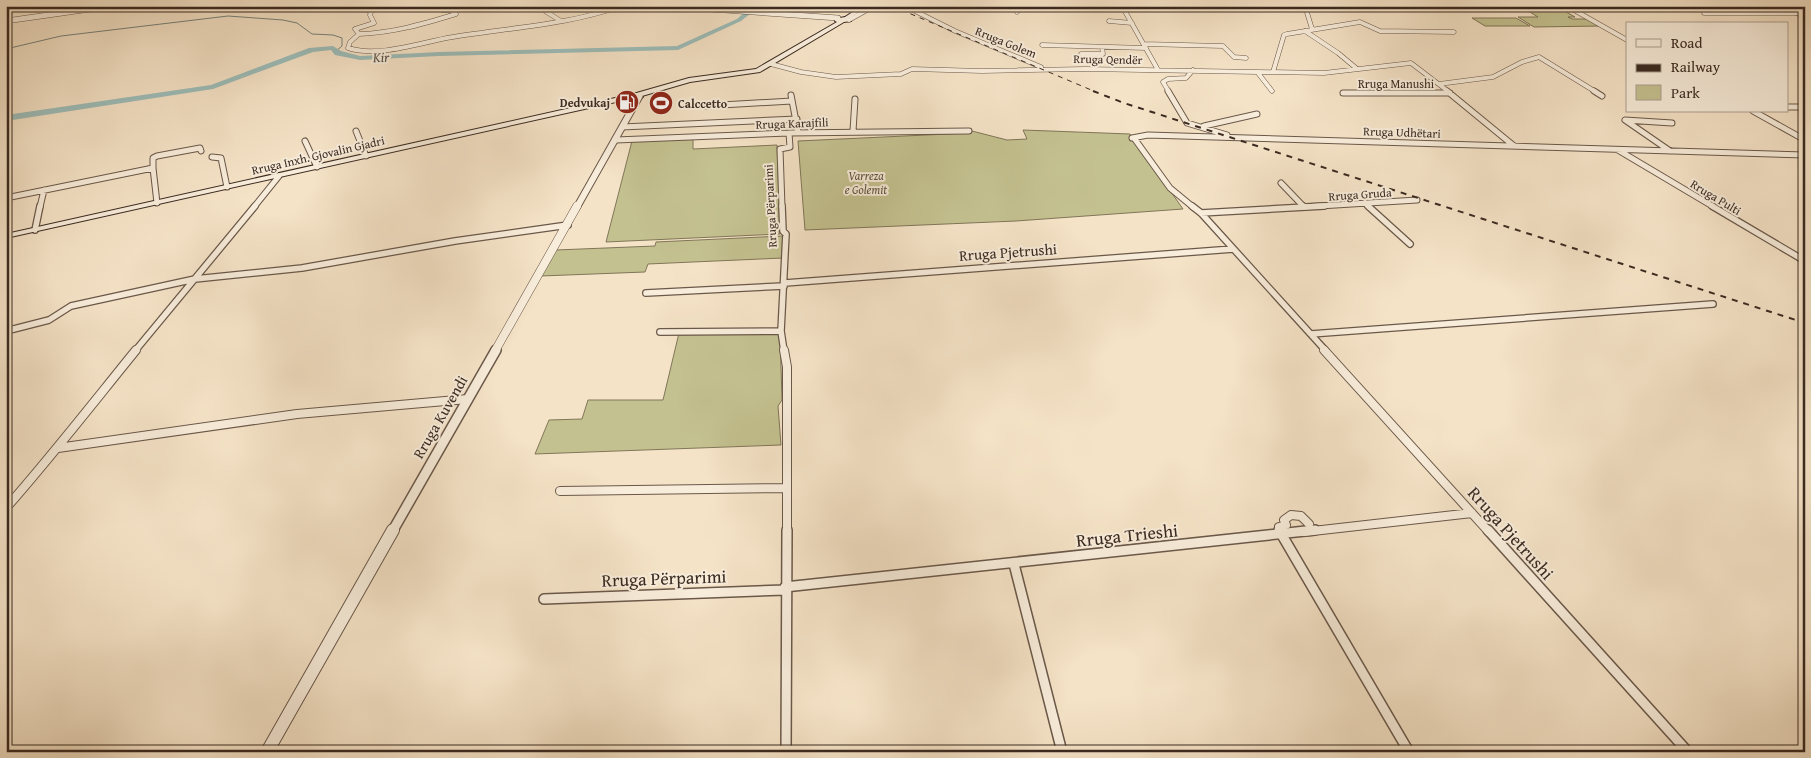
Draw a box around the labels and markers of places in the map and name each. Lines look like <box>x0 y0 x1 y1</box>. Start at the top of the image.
fuel station icon: Dedvukaj <box>614 89 640 115</box>
sports icon: Calccetto <box>648 90 674 116</box>
place label: Dedvukaj <box>560 94 610 111</box>
place label: Calccetto <box>678 95 728 112</box>

